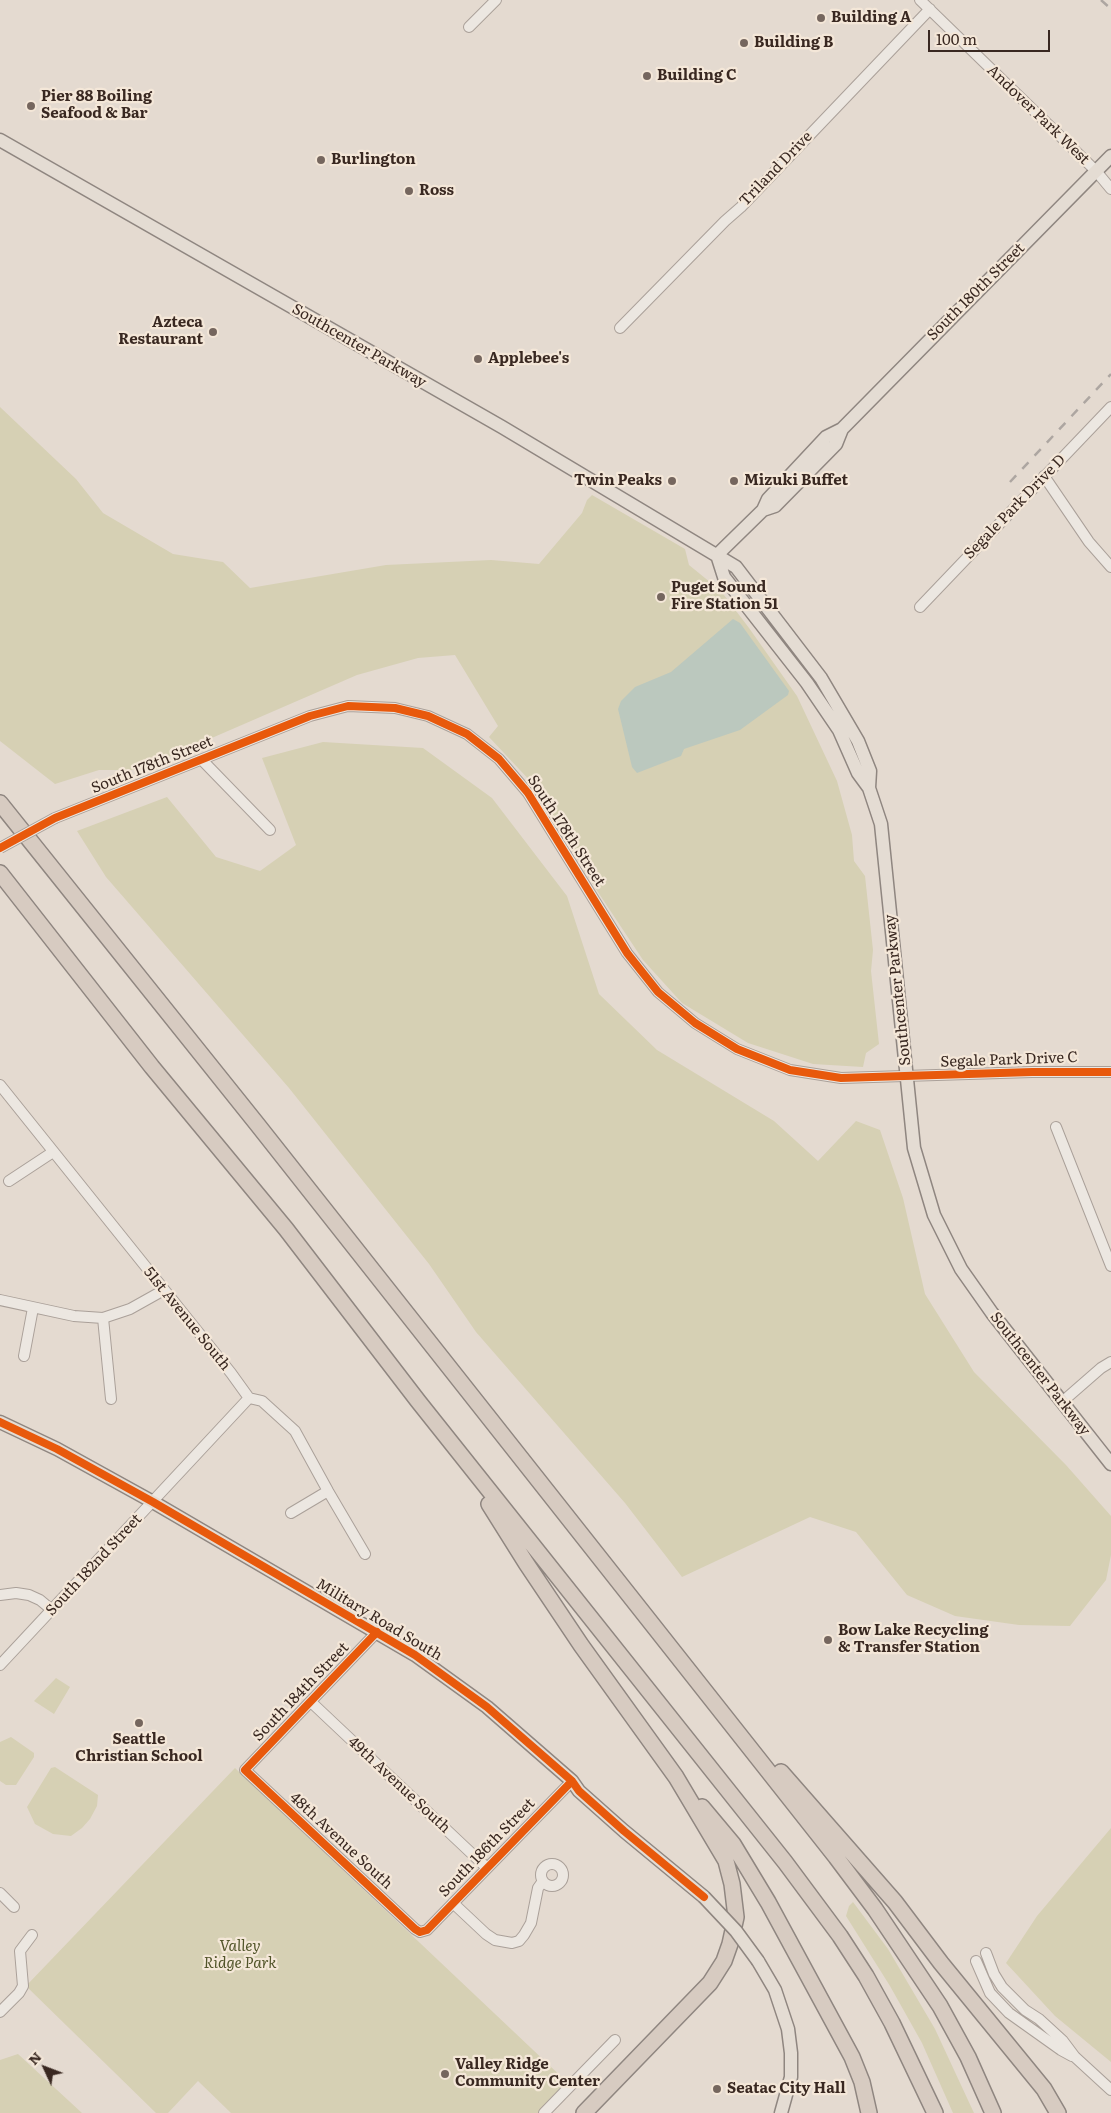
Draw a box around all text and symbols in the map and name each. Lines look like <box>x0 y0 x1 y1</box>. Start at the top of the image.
place label: Building A <box>831 9 911 27</box>
marker: Building A <box>815 12 827 24</box>
scale bar <box>931 20 1054 52</box>
text: 100 m <box>936 27 977 50</box>
place label: Building B <box>754 34 833 52</box>
marker: Building B <box>738 37 750 49</box>
street label: Andover Park West <box>983 61 1093 169</box>
place label: Building C <box>657 67 737 85</box>
marker: Building C <box>641 70 653 82</box>
place label: Pier 88 Boiling Seafood & Bar <box>41 88 152 123</box>
marker: Pier 88 Boiling Seafood & Bar <box>25 100 37 112</box>
street label: Triland Drive <box>736 128 816 210</box>
place label: Burlington <box>331 151 416 169</box>
marker: Burlington <box>315 154 327 166</box>
place label: Ross <box>419 182 454 200</box>
marker: Ross <box>403 185 415 197</box>
street label: South 180th Street <box>923 239 1029 345</box>
street label: Southcenter Parkway <box>289 300 429 392</box>
place label: Azteca Restaurant <box>118 314 203 349</box>
marker: Azteca Restaurant <box>207 326 219 338</box>
place label: Applebee's <box>488 350 569 368</box>
marker: Applebee's <box>472 353 484 365</box>
street label: Segale Park Drive D <box>960 451 1070 563</box>
place label: Twin Peaks <box>574 472 662 490</box>
place label: Mizuki Buffet <box>744 472 848 490</box>
marker: Twin Peaks <box>666 475 678 487</box>
marker: Mizuki Buffet <box>728 475 740 487</box>
place label: Puget Sound Fire Station 51 <box>671 579 778 614</box>
marker: Puget Sound Fire Station 51 <box>655 591 667 603</box>
street label: South 178th Street <box>89 732 215 798</box>
street label: South 178th Street <box>523 772 609 890</box>
street label: Southcenter Parkway <box>881 913 915 1067</box>
street label: Segale Park Drive C <box>940 1049 1078 1071</box>
street label: 51st Avenue South <box>140 1264 234 1374</box>
street label: Southcenter Parkway <box>986 1308 1094 1440</box>
street label: South 182nd Street <box>42 1510 146 1620</box>
street label: Military Road South <box>313 1575 445 1665</box>
place label: Bow Lake Recycling & Transfer Station <box>838 1622 989 1657</box>
marker: Bow Lake Recycling & Transfer Station <box>822 1634 834 1646</box>
street label: South 184th Street <box>249 1639 353 1745</box>
marker: Seattle Christian School <box>133 1717 145 1729</box>
place label: Seattle Christian School <box>75 1731 203 1766</box>
street label: 49th Avenue South <box>344 1733 454 1837</box>
street label: 48th Avenue South <box>286 1789 396 1893</box>
street label: South 186th Street <box>435 1795 539 1901</box>
park label: Valley Ridge Park <box>204 1938 276 1973</box>
north arrow <box>20 2043 70 2093</box>
text: N <box>23 2047 45 2069</box>
place label: Valley Ridge Community Center <box>455 2056 600 2091</box>
marker: Valley Ridge Community Center <box>439 2068 451 2080</box>
place label: Seatac City Hall <box>727 2080 846 2098</box>
marker: Seatac City Hall <box>711 2083 723 2095</box>

